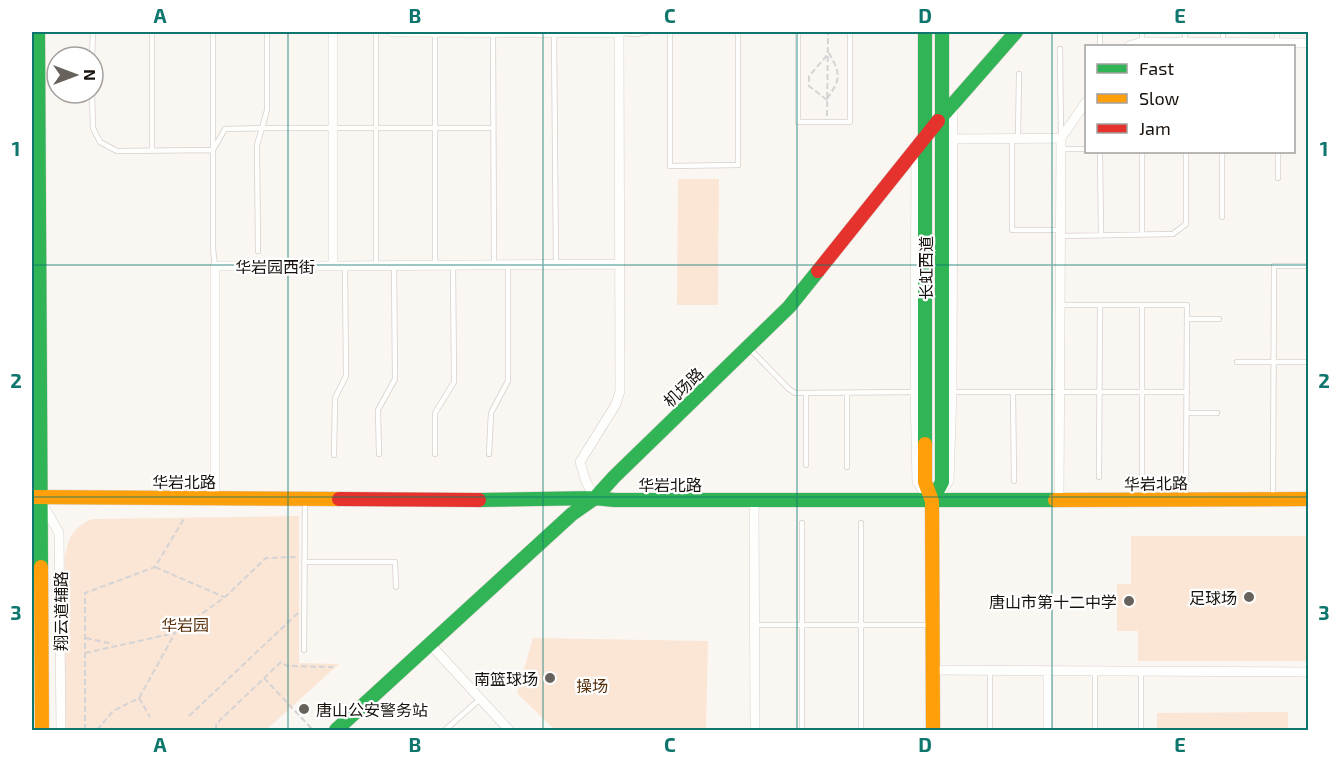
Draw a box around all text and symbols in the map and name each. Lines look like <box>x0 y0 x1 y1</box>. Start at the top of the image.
text: A <box>153 3 167 27</box>
text: B <box>409 3 421 27</box>
text: C <box>664 3 676 27</box>
text: D <box>918 3 932 27</box>
text: E <box>1174 3 1186 27</box>
north arrow <box>45 45 105 105</box>
legend <box>1085 45 1295 153</box>
text: Fast <box>1139 57 1174 79</box>
text: N <box>81 69 100 81</box>
text: Slow <box>1139 87 1180 109</box>
text: Jam <box>1139 117 1171 139</box>
text: 1 <box>12 136 20 160</box>
text: 1 <box>1320 136 1328 160</box>
street label: 长虹西道 <box>916 236 935 300</box>
street label: 华岩园西街 <box>235 257 315 276</box>
street label: 机场路 <box>659 363 707 411</box>
text: 2 <box>10 368 22 392</box>
text: 2 <box>1318 368 1330 392</box>
street label: 华岩北路 <box>152 472 216 491</box>
street label: 华岩北路 <box>1124 473 1188 493</box>
street label: 华岩北路 <box>638 475 702 494</box>
street label: 翔云道辅路 <box>51 571 70 651</box>
place label: 足球场 <box>1189 588 1237 607</box>
marker: 足球场 <box>1242 590 1256 604</box>
place label: 唐山市第十二中学 <box>989 592 1117 611</box>
marker: 唐山市第十二中学 <box>1122 594 1136 608</box>
text: 3 <box>10 600 22 624</box>
text: 3 <box>1318 600 1330 624</box>
park label: 华岩园 <box>161 615 209 634</box>
place label: 南篮球场 <box>474 669 538 688</box>
marker: 南篮球场 <box>543 671 557 685</box>
park label: 操场 <box>576 676 608 695</box>
place label: 唐山公安警务站 <box>316 700 428 719</box>
marker: 唐山公安警务站 <box>297 702 311 716</box>
text: A <box>153 732 167 756</box>
text: B <box>409 732 421 756</box>
text: C <box>664 732 676 756</box>
text: D <box>918 732 932 756</box>
text: E <box>1174 732 1186 756</box>

